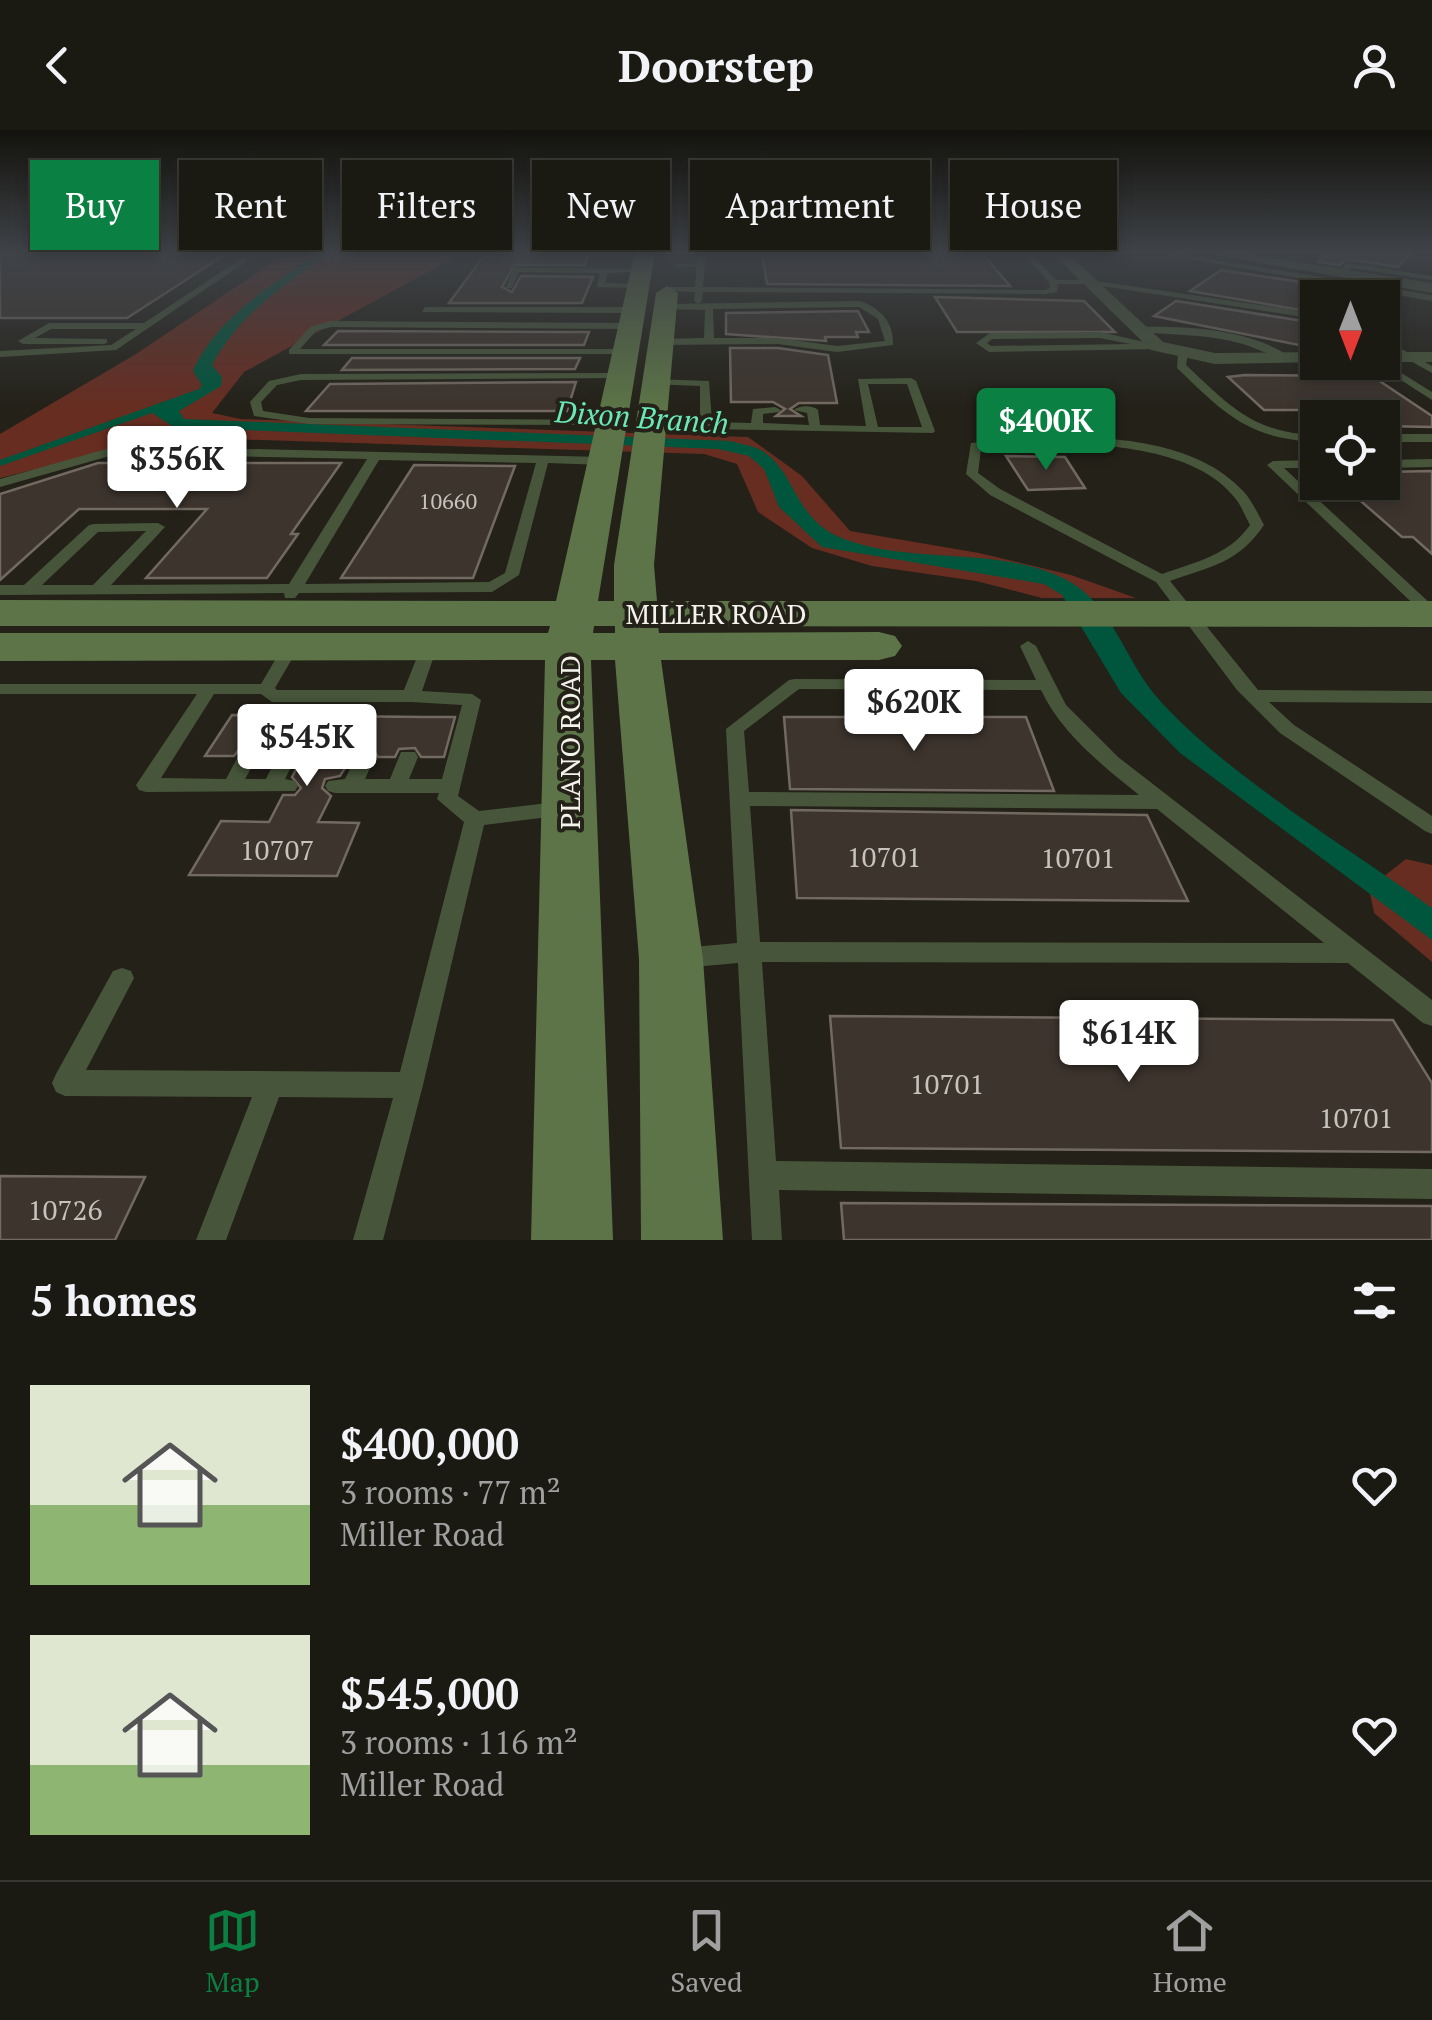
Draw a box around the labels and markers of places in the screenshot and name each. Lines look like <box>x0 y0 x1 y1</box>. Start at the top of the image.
pin: $400K <box>976 388 1116 473</box>
pin: $356K <box>107 426 247 511</box>
pin: $620K <box>844 669 984 754</box>
pin: $545K <box>237 704 377 789</box>
pin: $614K <box>1059 1000 1199 1085</box>

